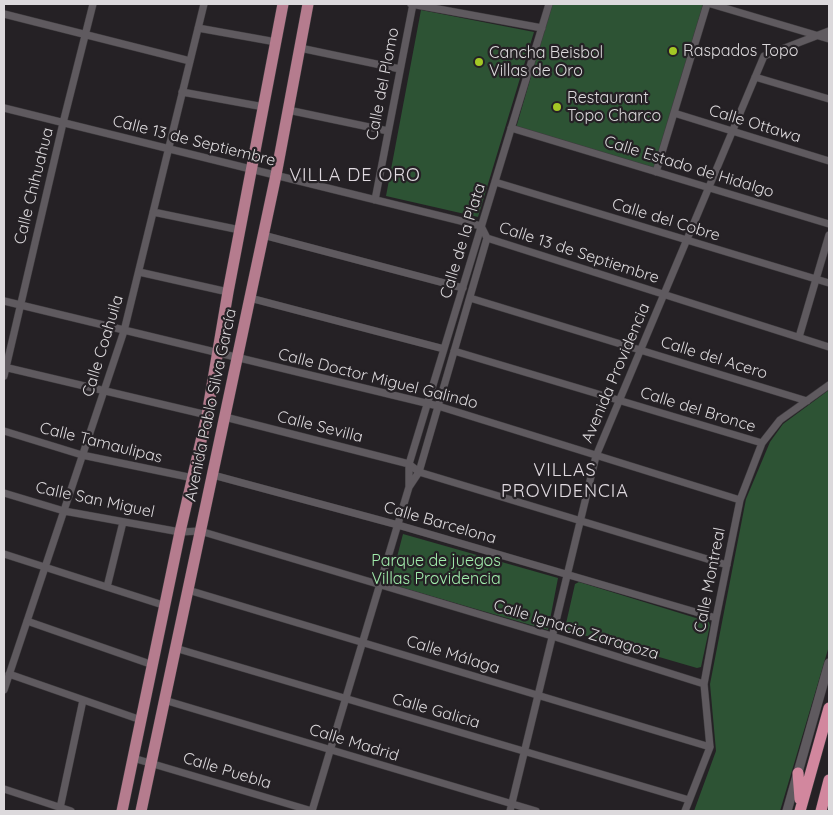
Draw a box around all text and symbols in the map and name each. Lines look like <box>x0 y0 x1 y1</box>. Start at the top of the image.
street label: Calle del Plomo <box>363 26 403 142</box>
place label: Raspados Topo <box>683 41 798 61</box>
place label: Cancha Beisbol Villas de Oro <box>489 43 603 81</box>
marker: Raspados Topo <box>667 45 679 57</box>
marker: Cancha Beisbol Villas de Oro <box>473 56 485 68</box>
place label: Restaurant Topo Charco <box>567 88 661 126</box>
marker: Restaurant Topo Charco <box>551 101 563 113</box>
street label: Calle Ottawa <box>707 101 803 147</box>
street label: Calle 13 de Septiembre <box>111 111 277 171</box>
street label: Calle Chihuahua <box>10 126 58 246</box>
street label: Calle Estado de Hidalgo <box>602 132 776 202</box>
district label: VILLA DE ORO <box>288 165 422 187</box>
street label: Calle de la Plata <box>436 181 490 301</box>
street label: Calle del Cobre <box>610 194 722 246</box>
street label: Calle 13 de Septiembre <box>496 218 662 288</box>
street label: Calle Coahuila <box>78 293 128 399</box>
street label: Avenida Providencia <box>578 300 654 446</box>
street label: Avenida Pablo Silva García <box>181 307 241 503</box>
street label: Calle del Acero <box>658 333 770 383</box>
street label: Calle Doctor Miguel Galindo <box>276 345 480 413</box>
street label: Calle del Bronce <box>638 383 758 437</box>
street label: Calle Sevilla <box>275 407 365 447</box>
street label: Calle Tamaulipas <box>38 418 164 468</box>
district label: VILLAS PROVIDENCIA <box>500 460 630 502</box>
street label: Calle San Miguel <box>34 478 156 522</box>
street label: Calle Barcelona <box>382 498 498 548</box>
street label: Calle Montreal <box>690 526 730 634</box>
park label: Parque de juegos Villas Providencia <box>371 551 501 589</box>
street label: Calle Ignacio Zaragoza <box>491 596 661 664</box>
street label: Calle Málaga <box>404 632 502 678</box>
street label: Calle Galicia <box>390 689 482 733</box>
street label: Calle Madrid <box>307 720 401 766</box>
street label: Calle Puebla <box>180 748 274 794</box>

